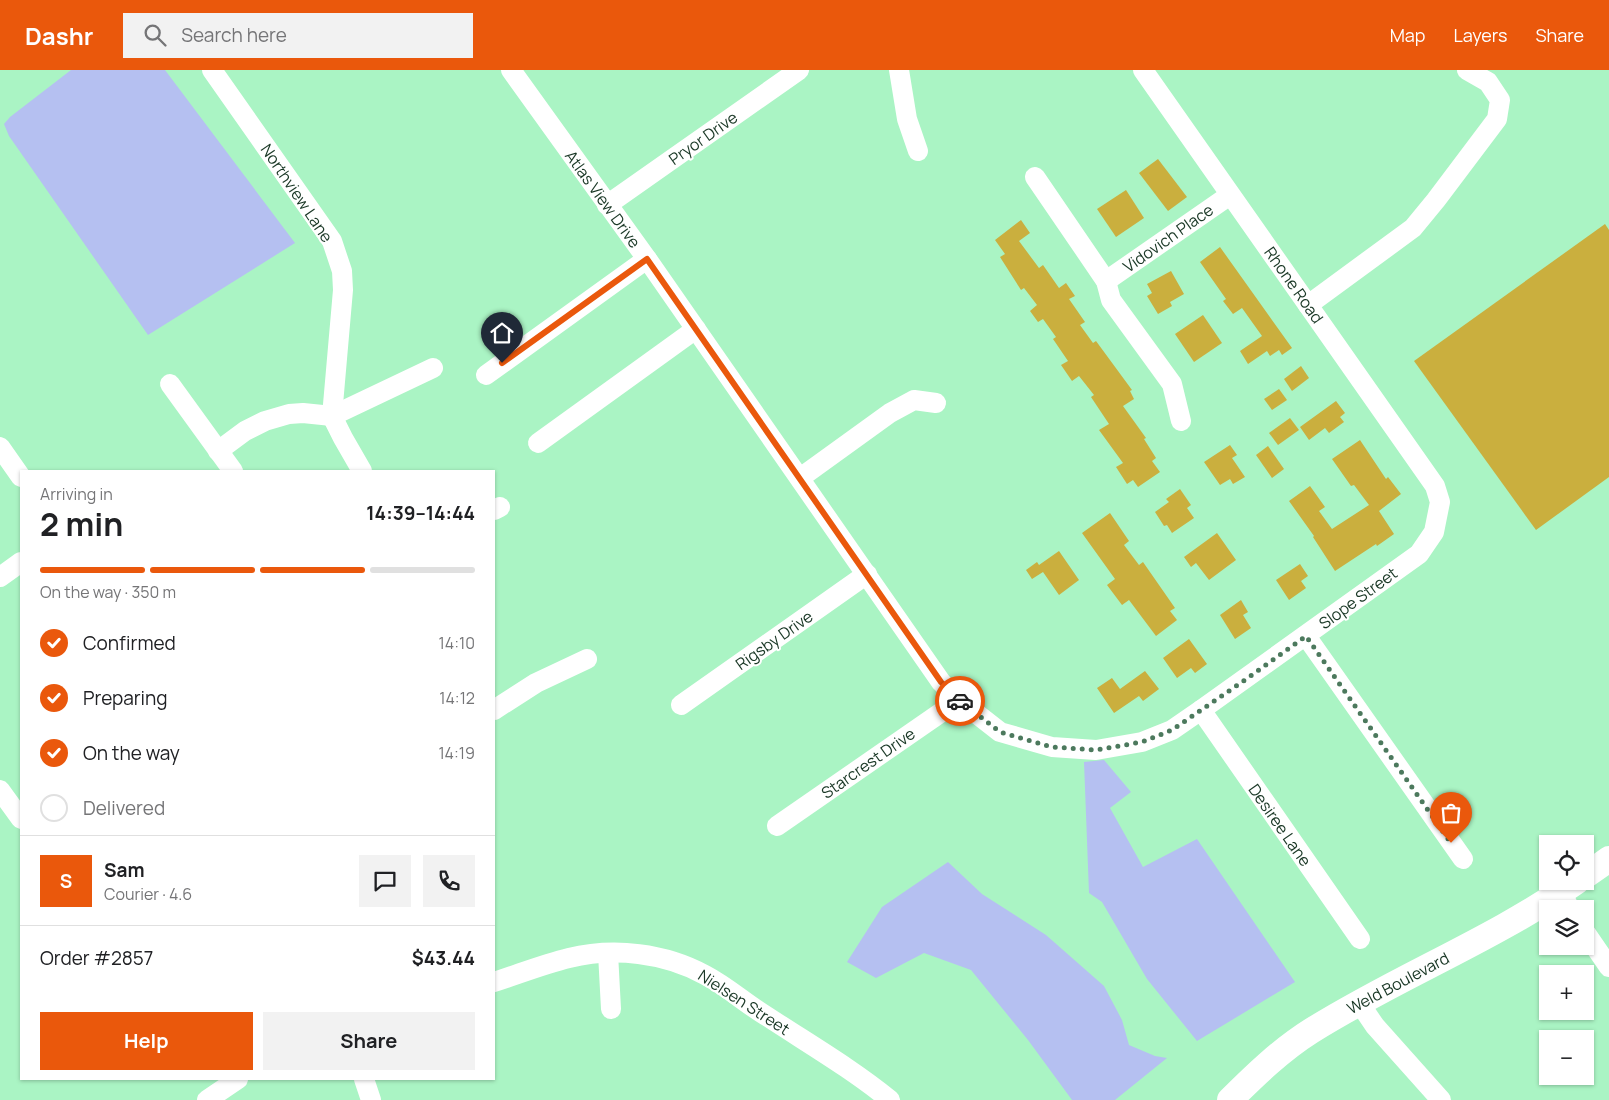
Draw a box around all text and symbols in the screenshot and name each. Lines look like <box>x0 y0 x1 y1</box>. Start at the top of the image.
search box <box>123 13 473 58</box>
text: Dashr <box>25 19 93 52</box>
icon: search <box>141 21 169 49</box>
text: Search here <box>181 22 287 48</box>
text: Map <box>1390 23 1425 47</box>
text: Layers <box>1453 23 1507 47</box>
text: Share <box>1535 23 1584 47</box>
street label: Pryor Drive <box>664 106 742 170</box>
street label: Northview Lane <box>256 139 338 247</box>
street label: Atlas View Drive <box>560 146 646 252</box>
street label: Vidovich Place <box>1119 199 1217 277</box>
street label: Rhone Road <box>1259 242 1329 328</box>
pin <box>481 312 523 363</box>
icon: home <box>488 319 516 347</box>
text: Arriving in <box>40 483 113 505</box>
text: 14:39–14:44 <box>366 500 475 526</box>
text: 2 min <box>40 502 123 546</box>
street label: Slope Street <box>1314 562 1402 634</box>
text: On the way · 350 m <box>40 581 176 603</box>
street label: Rigsby Drive <box>731 605 817 675</box>
icon: check <box>40 629 68 657</box>
text: Confirmed <box>83 630 176 656</box>
text: 14:10 <box>439 632 475 654</box>
courier <box>935 676 985 726</box>
icon: check <box>40 684 68 712</box>
text: Preparing <box>83 685 168 711</box>
text: 14:12 <box>439 687 475 709</box>
icon: car <box>946 687 974 715</box>
street label: Starcrest Drive <box>817 722 919 804</box>
icon: check <box>40 739 68 767</box>
text: On the way <box>83 740 180 766</box>
text: 14:19 <box>438 742 475 764</box>
street label: Desiree Lane <box>1244 780 1316 870</box>
pin <box>1430 792 1472 843</box>
text: Delivered <box>83 795 165 821</box>
icon: bag <box>1437 799 1465 827</box>
map controls <box>1539 835 1594 1085</box>
button: locate <box>1539 835 1594 890</box>
button: chat <box>359 855 411 907</box>
button: phone <box>423 855 475 907</box>
text: Sam <box>104 857 145 883</box>
text: S <box>60 868 72 894</box>
text: Courier · 4.6 <box>104 883 192 905</box>
button: layers <box>1539 900 1594 955</box>
text: Order #2857 <box>40 945 153 971</box>
text: $43.44 <box>412 945 475 971</box>
street label: Weld Boulevard <box>1343 947 1453 1019</box>
street label: Nielsen Street <box>694 964 794 1040</box>
button: + <box>1539 965 1594 1020</box>
button: Help <box>40 1012 253 1070</box>
button: Share <box>263 1012 475 1070</box>
button: − <box>1539 1030 1594 1085</box>

